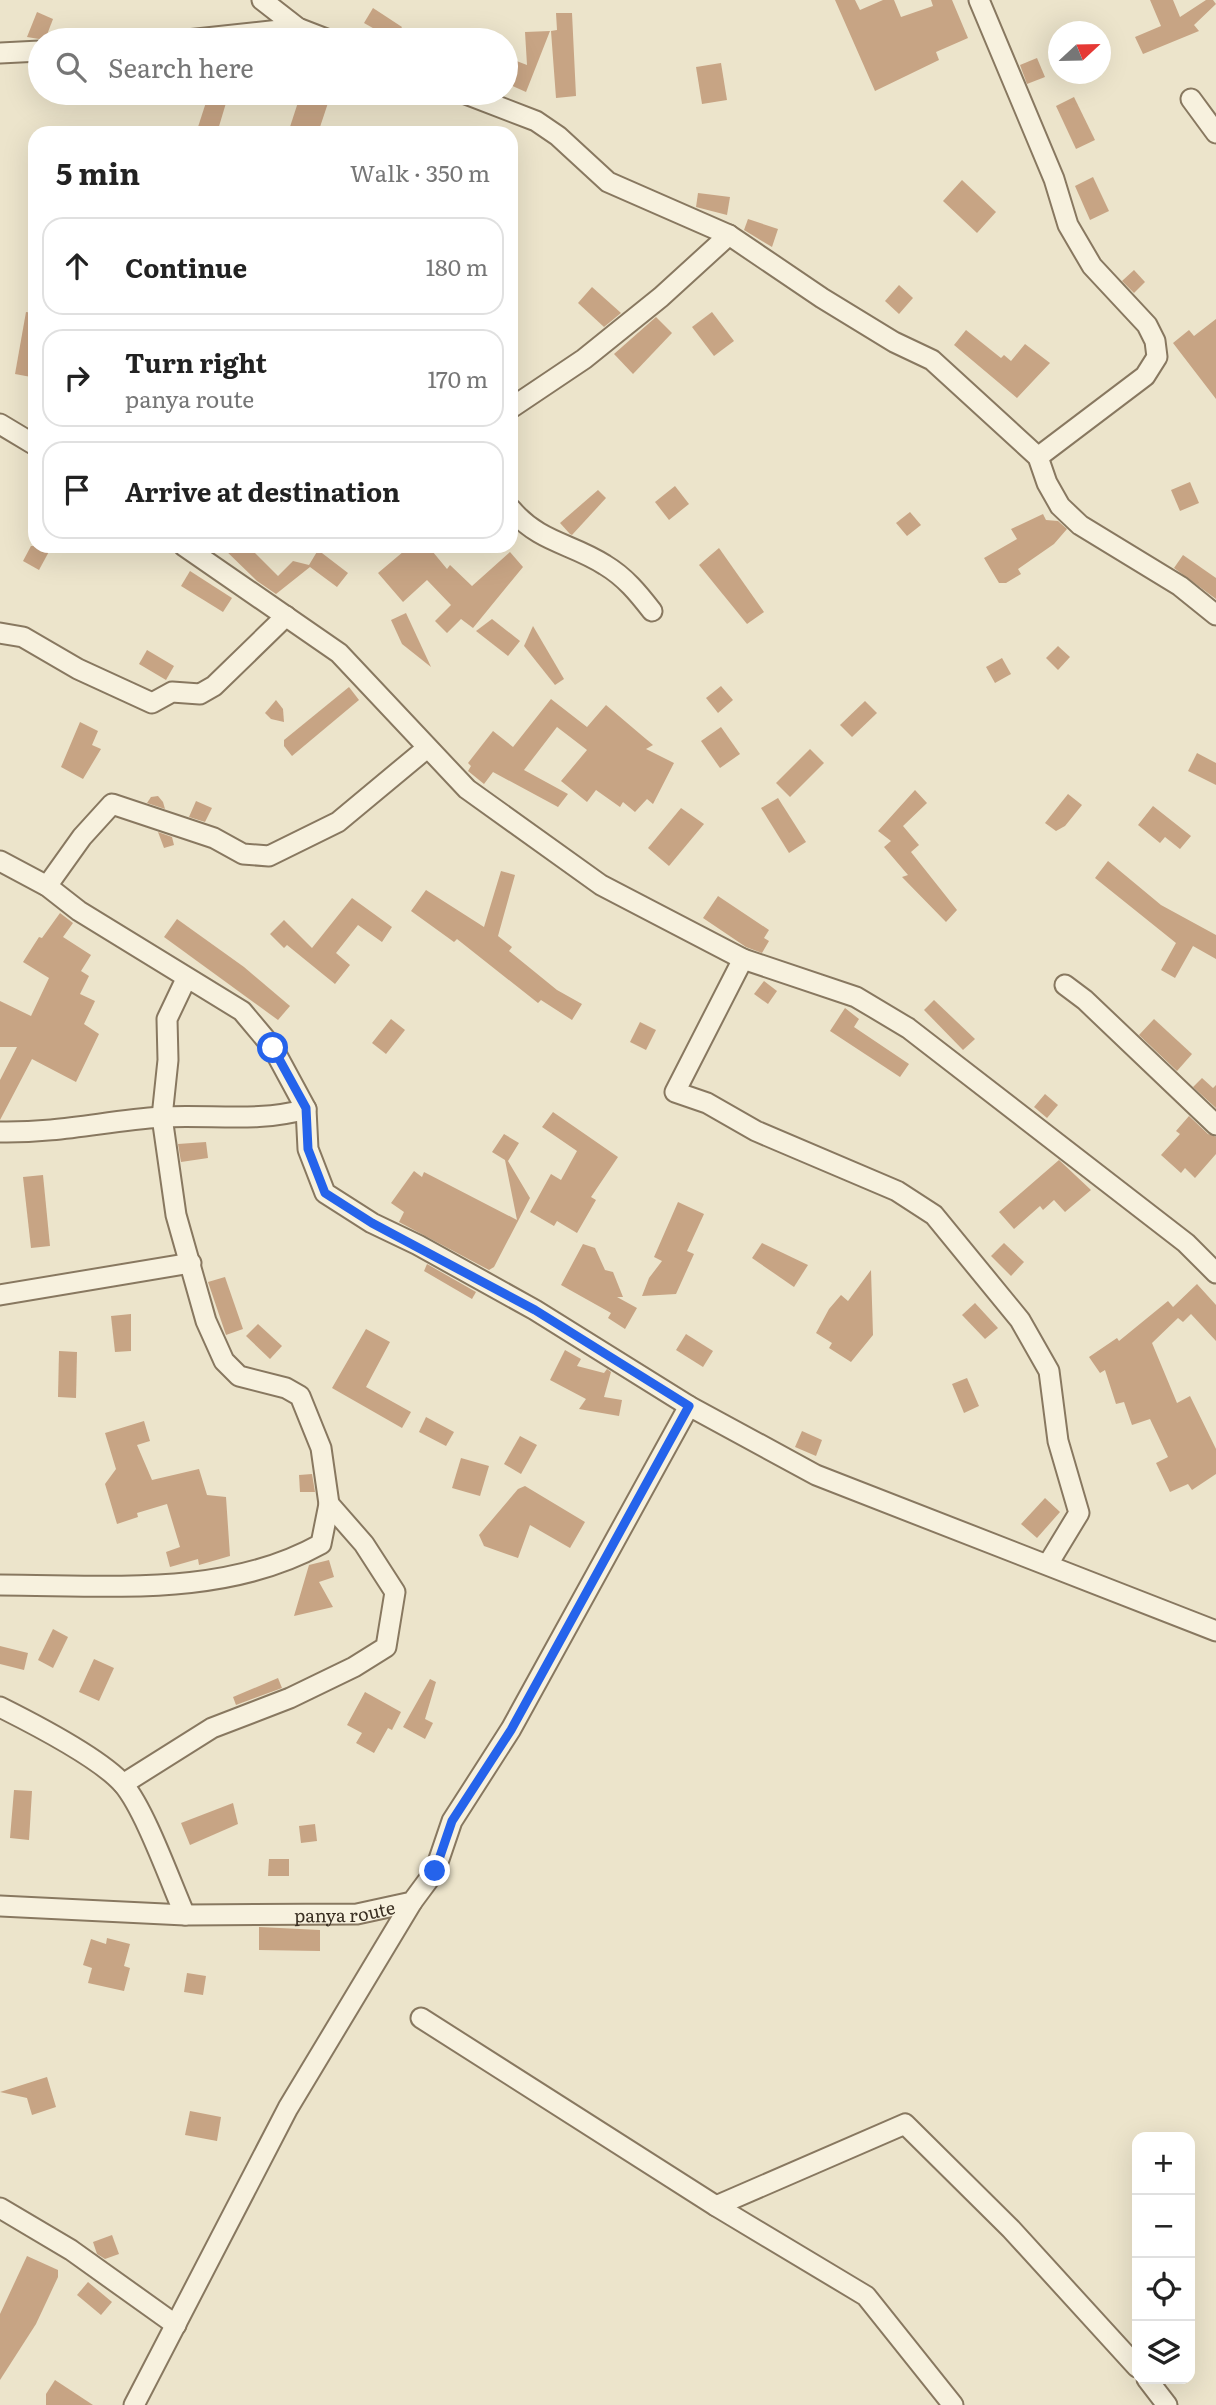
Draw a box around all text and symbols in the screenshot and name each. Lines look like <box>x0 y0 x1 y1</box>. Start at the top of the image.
north arrow <box>1048 21 1111 84</box>
search box <box>28 28 518 105</box>
text: Search here <box>108 47 254 86</box>
icon: search <box>52 48 90 86</box>
text: 5 min <box>56 150 140 194</box>
text: Walk · 350 m <box>350 155 490 189</box>
icon: ahead <box>58 247 96 285</box>
text: Continue <box>125 247 247 286</box>
text: 180 m <box>426 249 488 283</box>
text: Turn right <box>125 342 267 381</box>
icon: right <box>58 359 96 397</box>
text: 170 m <box>427 361 488 395</box>
text: panya route <box>125 381 254 415</box>
icon: arrive <box>58 471 96 509</box>
text: Arrive at destination <box>125 471 400 510</box>
route start <box>257 1032 288 1063</box>
route end <box>419 1855 450 1886</box>
street label: panya route <box>294 1893 397 1928</box>
map controls <box>1132 2132 1195 2384</box>
button: + <box>1132 2132 1195 2195</box>
button: − <box>1132 2195 1195 2258</box>
button: locate <box>1132 2258 1195 2321</box>
button: layers <box>1132 2321 1195 2384</box>

